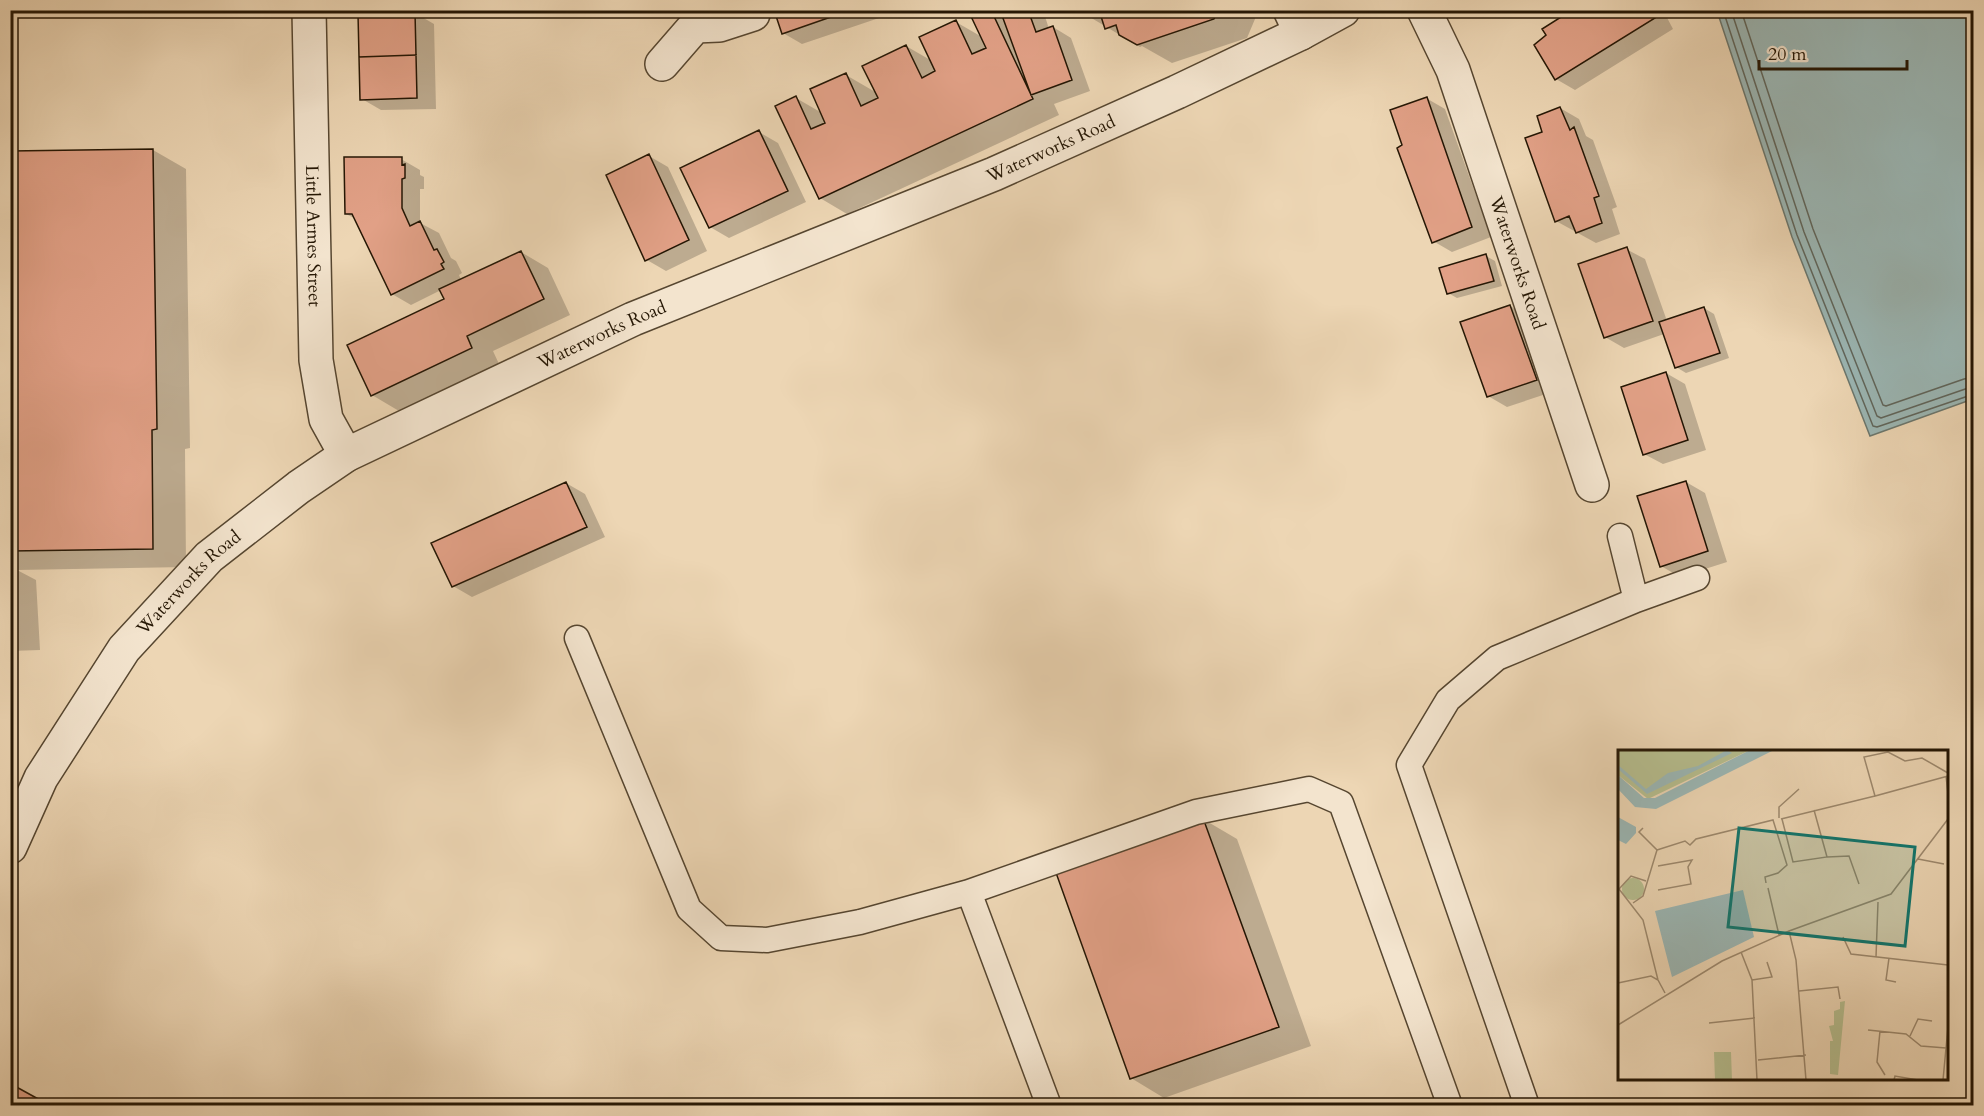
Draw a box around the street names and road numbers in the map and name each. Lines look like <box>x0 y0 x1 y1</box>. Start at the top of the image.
street label: Waterworks Road <box>981 109 1120 189</box>
street label: Little Armes Street <box>300 165 327 308</box>
street label: Waterworks Road <box>1483 192 1552 333</box>
street label: Waterworks Road <box>533 294 670 375</box>
street label: Waterworks Road <box>130 524 246 641</box>

